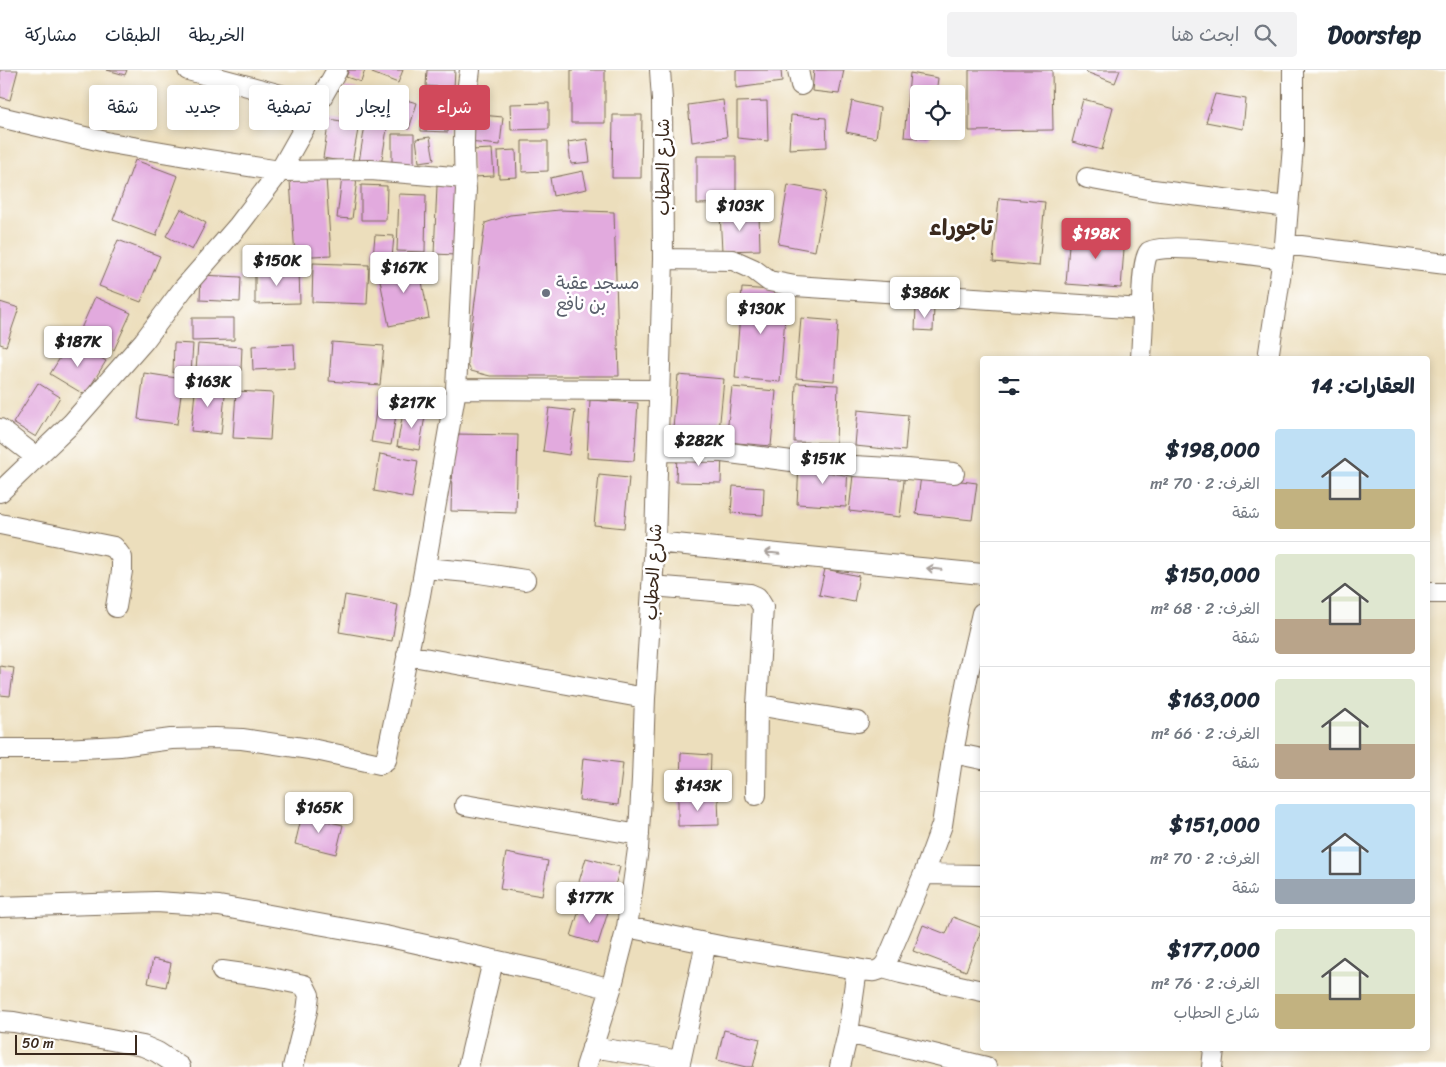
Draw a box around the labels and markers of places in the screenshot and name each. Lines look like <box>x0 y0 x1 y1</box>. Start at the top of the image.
pin: $103K <box>705 190 775 232</box>
pin: $198K <box>1061 218 1131 260</box>
pin: $150K <box>242 244 312 287</box>
pin: $167K <box>369 252 439 294</box>
place label: مسجد عقبة بن نافع <box>556 267 639 320</box>
pin: $386K <box>890 276 960 319</box>
marker: مسجد عقبة بن نافع <box>540 287 552 299</box>
pin: $130K <box>726 292 796 335</box>
pin: $187K <box>43 326 113 368</box>
pin: $163K <box>173 366 243 408</box>
pin: $217K <box>377 386 447 429</box>
pin: $282K <box>664 424 734 467</box>
pin: $151K <box>788 442 858 485</box>
pin: $143K <box>663 770 733 812</box>
pin: $165K <box>284 792 354 834</box>
pin: $177K <box>555 882 625 924</box>

